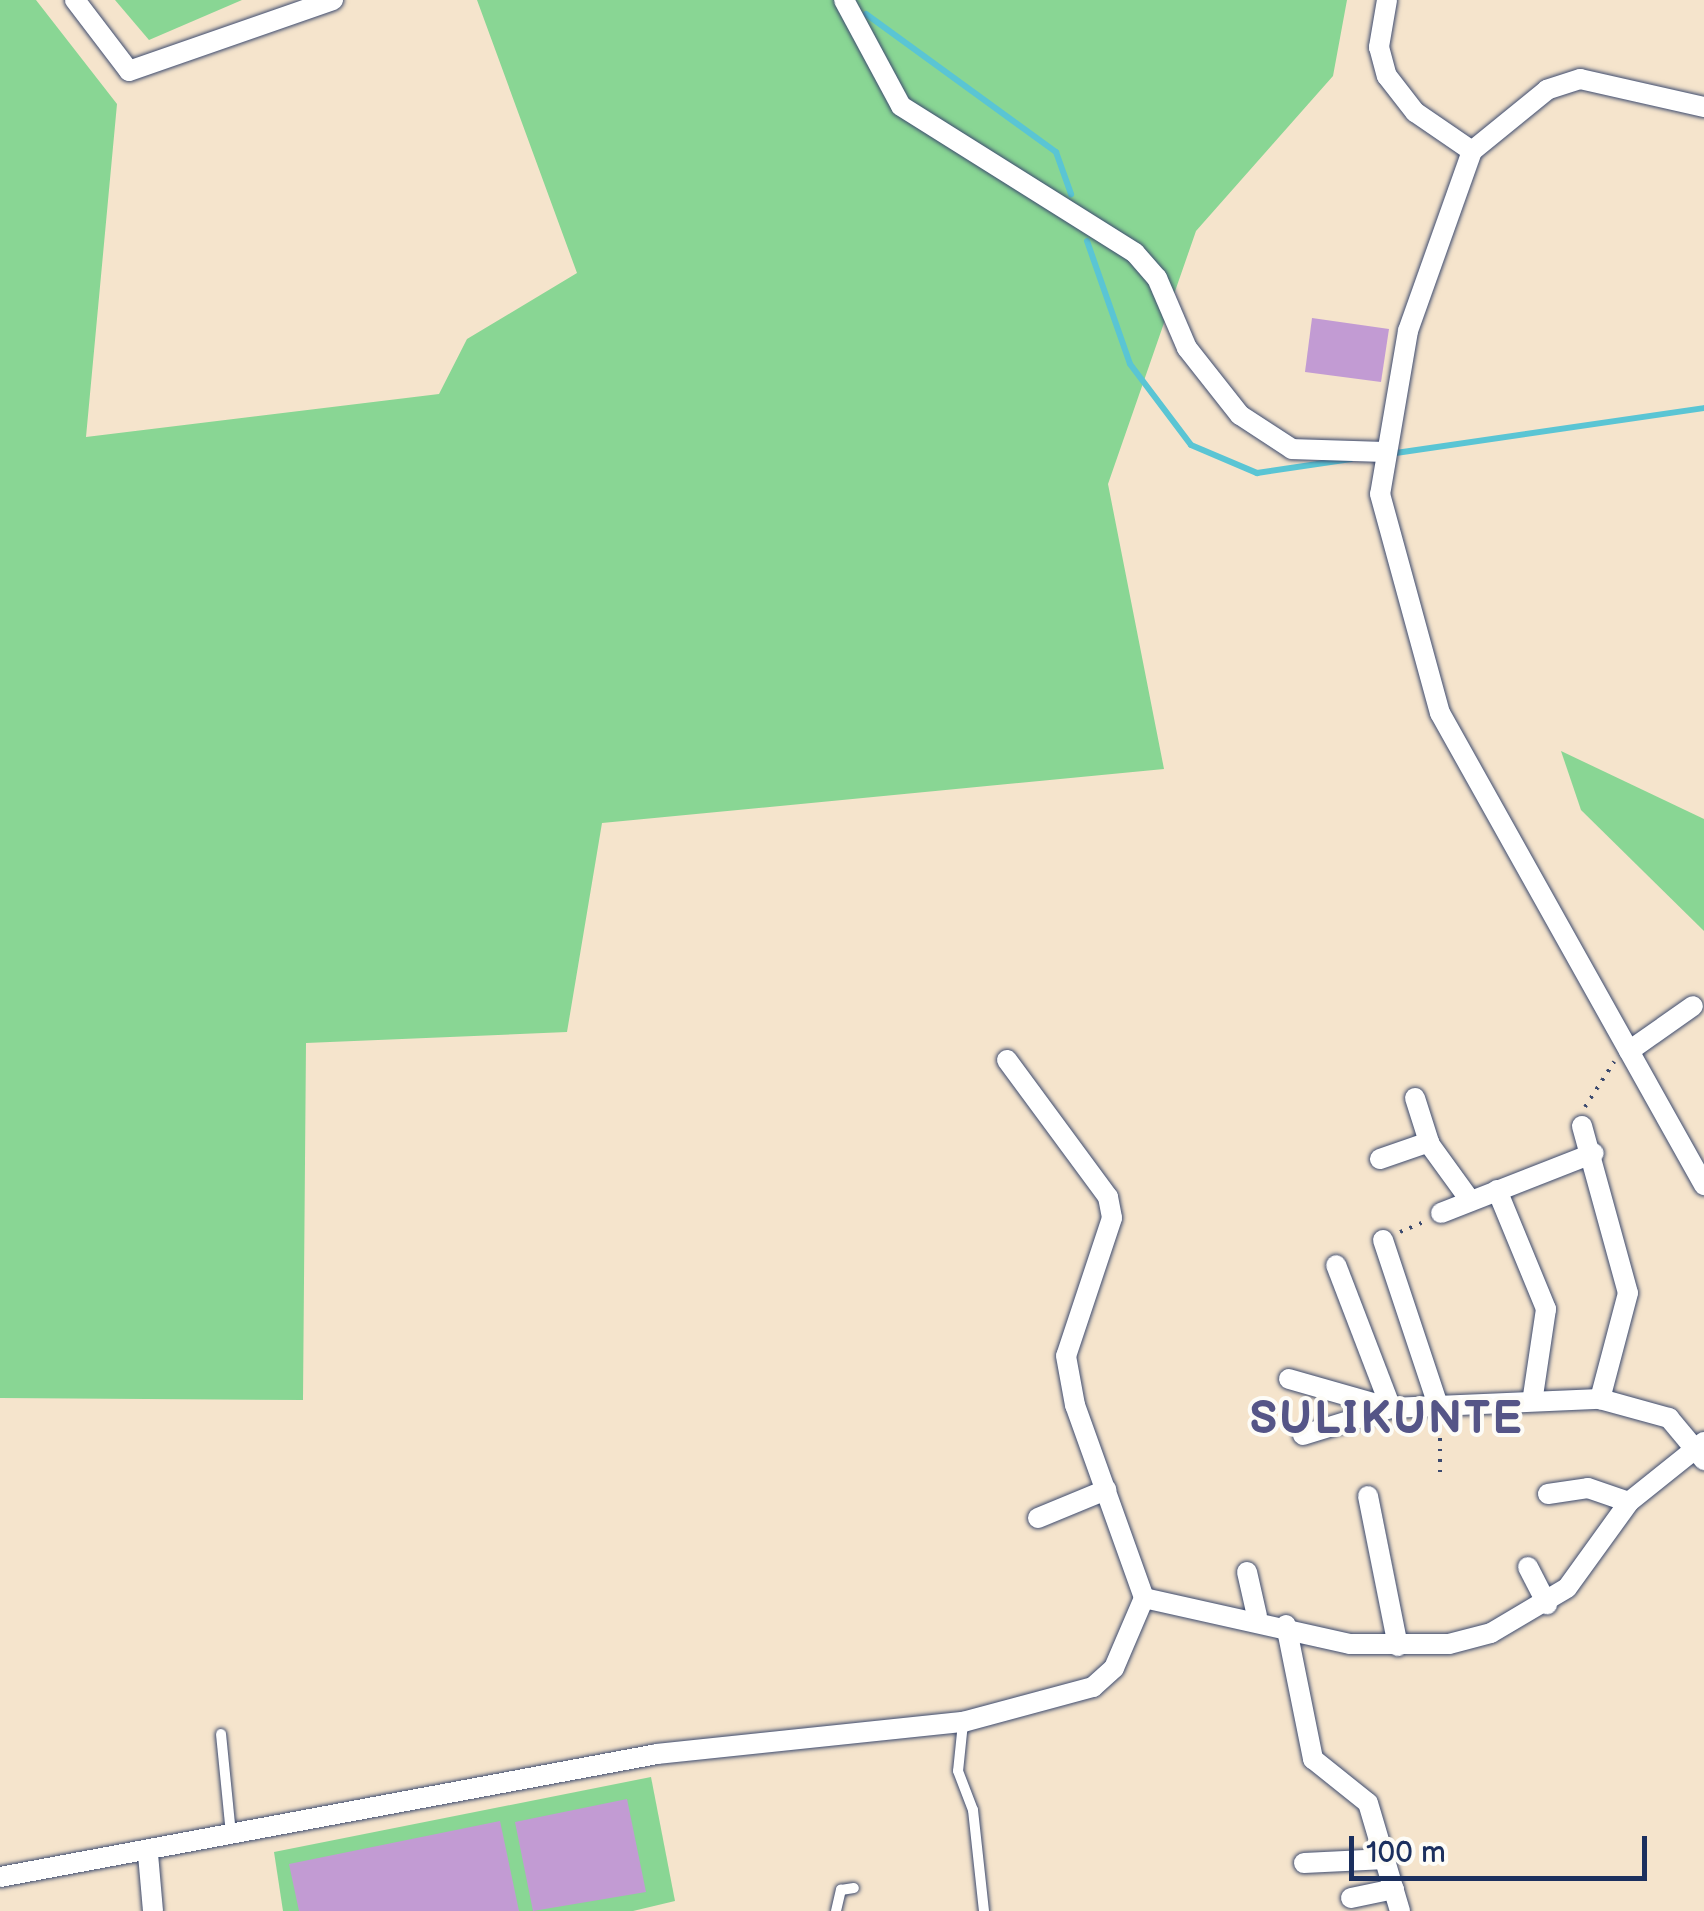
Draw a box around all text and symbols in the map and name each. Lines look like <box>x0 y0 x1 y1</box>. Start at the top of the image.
district label: SULIKUNTE <box>1250 1393 1524 1447</box>
scale bar <box>1354 1816 1652 1878</box>
text: 100 m <box>1366 1835 1446 1871</box>

